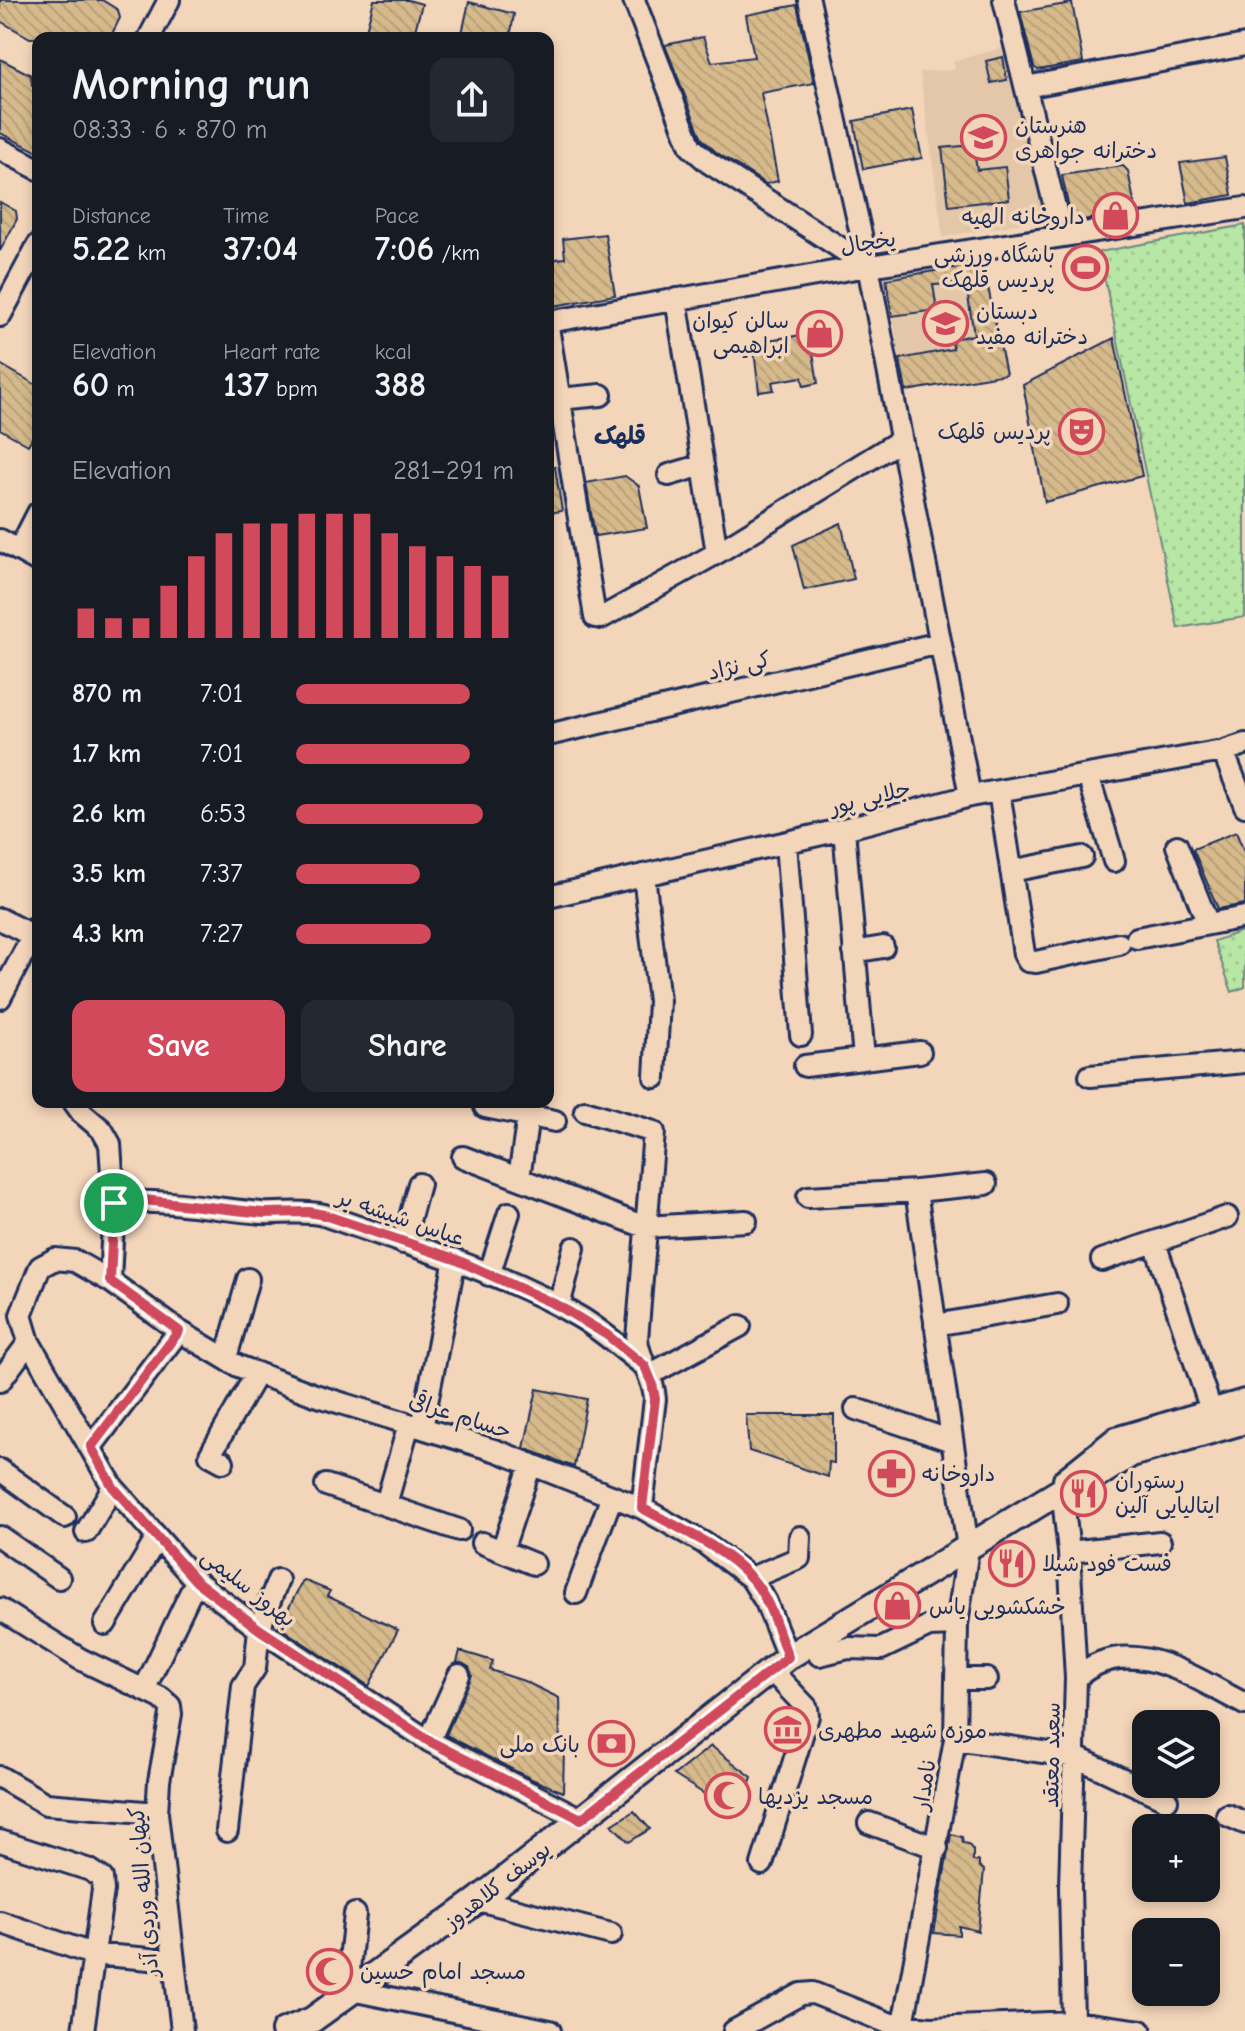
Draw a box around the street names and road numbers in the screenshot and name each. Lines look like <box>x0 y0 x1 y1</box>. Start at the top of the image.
street label: یخچال <box>838 226 898 260</box>
street label: کی نژاد <box>705 646 773 687</box>
street label: جلایی پور <box>825 775 914 822</box>
street label: عباس شیشه بر <box>332 1183 468 1252</box>
street label: حسام عراقی <box>405 1386 514 1447</box>
street label: بهروز سلیمی <box>195 1543 301 1633</box>
street label: سعید معتقد <box>1038 1702 1066 1808</box>
street label: نامدار <box>908 1757 942 1814</box>
street label: کیهان الله وردی آذر <box>124 1805 165 1980</box>
street label: یوسف کلاهدوز <box>438 1836 556 1937</box>

